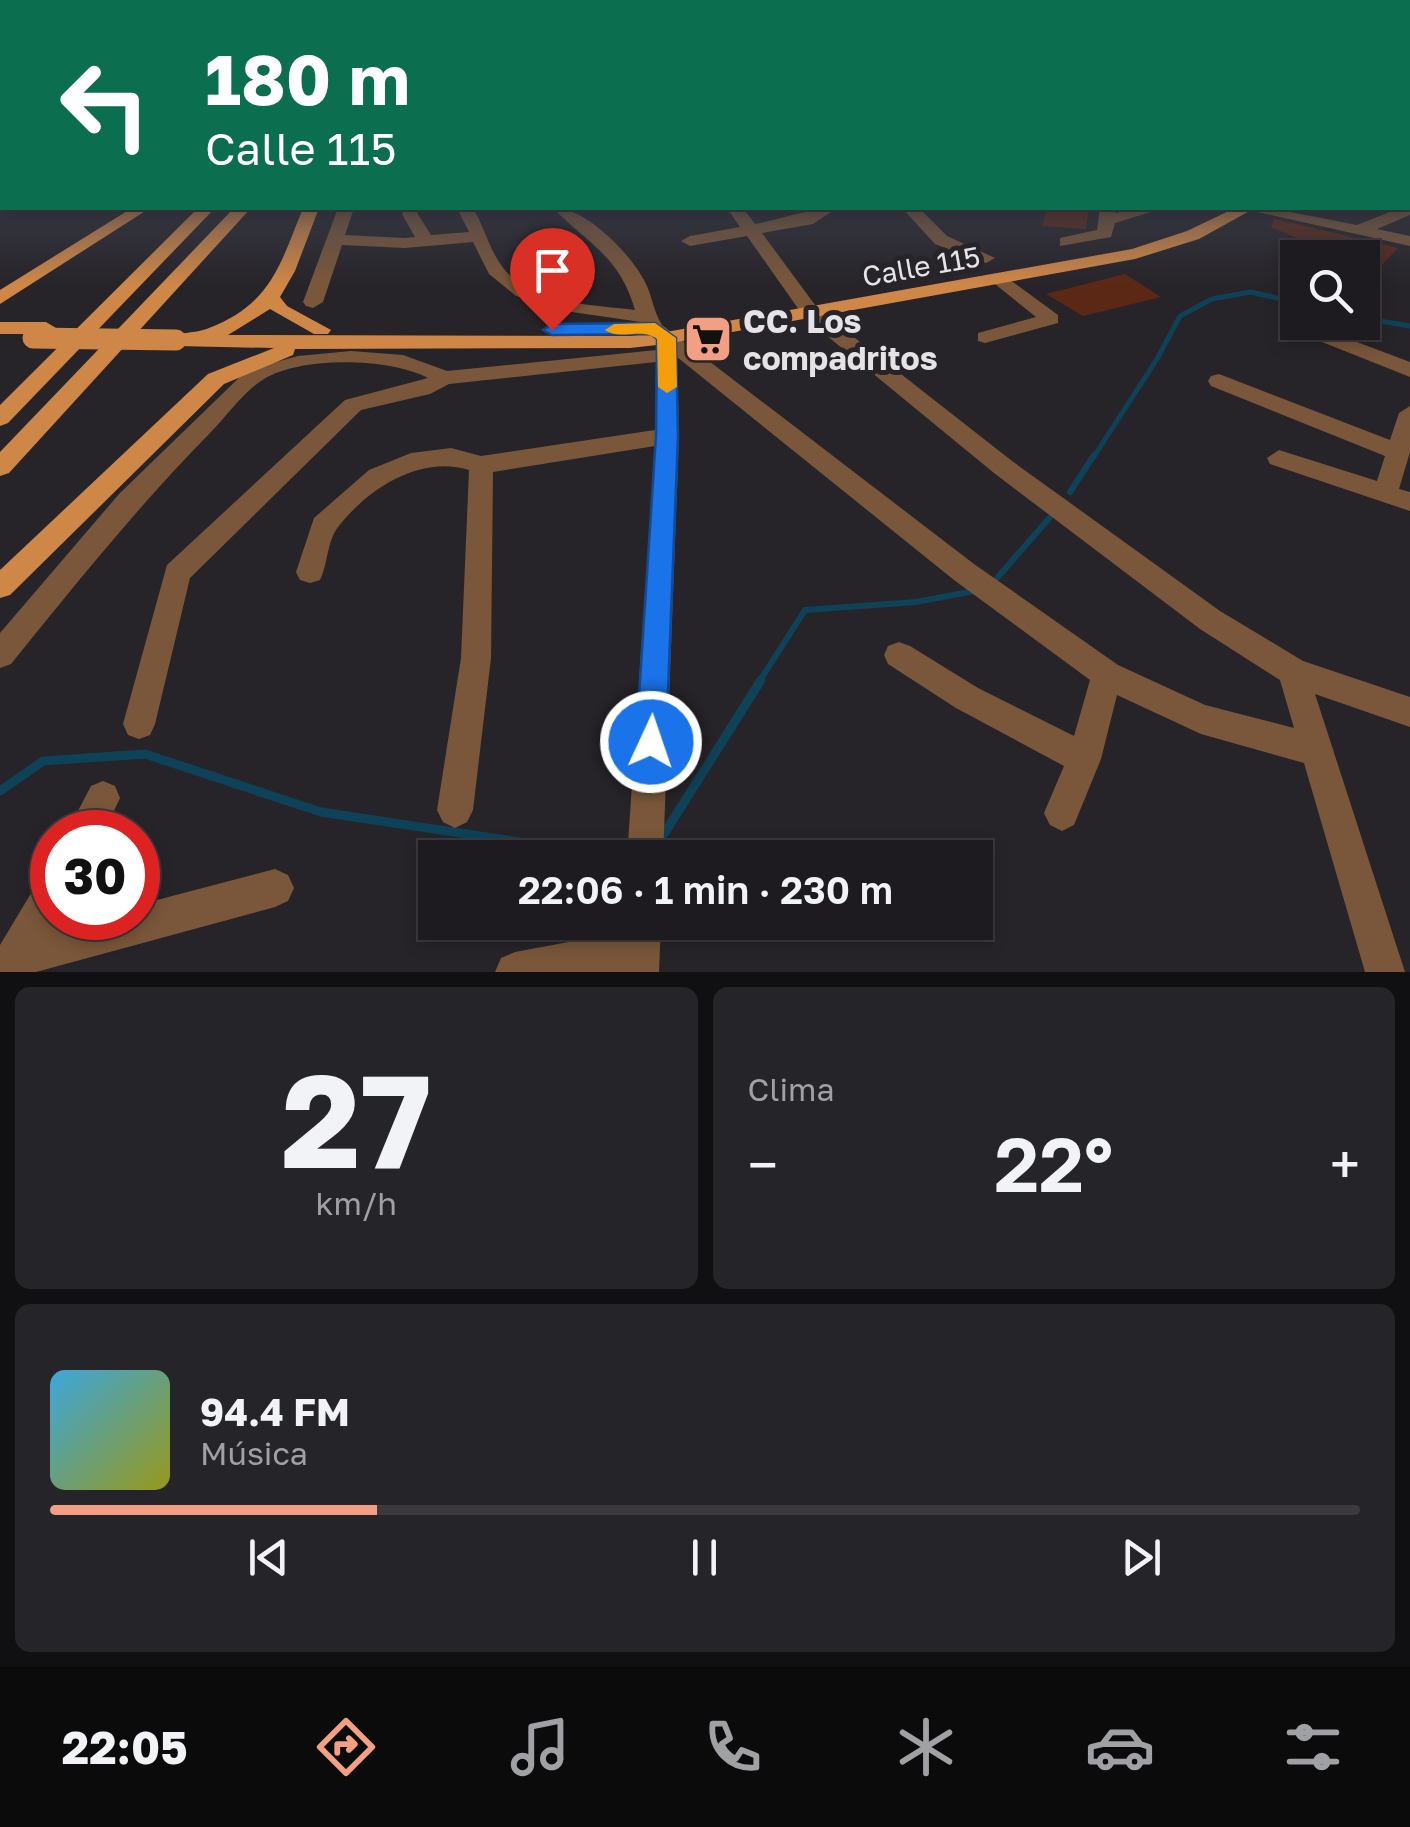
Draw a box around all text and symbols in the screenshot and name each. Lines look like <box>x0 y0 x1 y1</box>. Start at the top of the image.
text: 180 m <box>205 36 410 120</box>
icon: left <box>40 40 170 170</box>
text: Calle 115 <box>205 121 396 175</box>
pin <box>510 228 595 331</box>
street label: Calle 115 <box>859 239 983 293</box>
map controls <box>1280 240 1380 340</box>
button: search <box>1280 240 1380 340</box>
icon: arrive <box>525 243 580 298</box>
place label: CC. Los compadritos <box>743 302 938 377</box>
supermarket icon: CC. Los compadritos <box>682 313 734 365</box>
position arrow <box>599 690 703 794</box>
speed limit sign: 30 <box>30 810 160 940</box>
text: 22:06 · 1 min · 230 m <box>518 867 893 912</box>
text: 27 <box>281 1041 431 1197</box>
text: Clima <box>748 1070 834 1108</box>
text: 22° <box>994 1118 1113 1209</box>
text: − <box>748 1131 778 1197</box>
text: + <box>1330 1131 1360 1197</box>
text: km/h <box>316 1184 397 1222</box>
text: 94.4 FM <box>200 1389 350 1434</box>
text: Música <box>200 1434 308 1472</box>
icon: previous <box>241 1530 296 1585</box>
icon: pause <box>677 1530 732 1585</box>
icon: next <box>1114 1530 1169 1585</box>
icon: directions <box>311 1712 381 1782</box>
icon: music <box>505 1712 575 1782</box>
icon: phone <box>698 1712 768 1782</box>
icon: climate <box>891 1712 961 1782</box>
icon: car <box>1085 1712 1155 1782</box>
icon: filters <box>1278 1712 1348 1782</box>
text: 22:05 <box>62 1720 188 1774</box>

